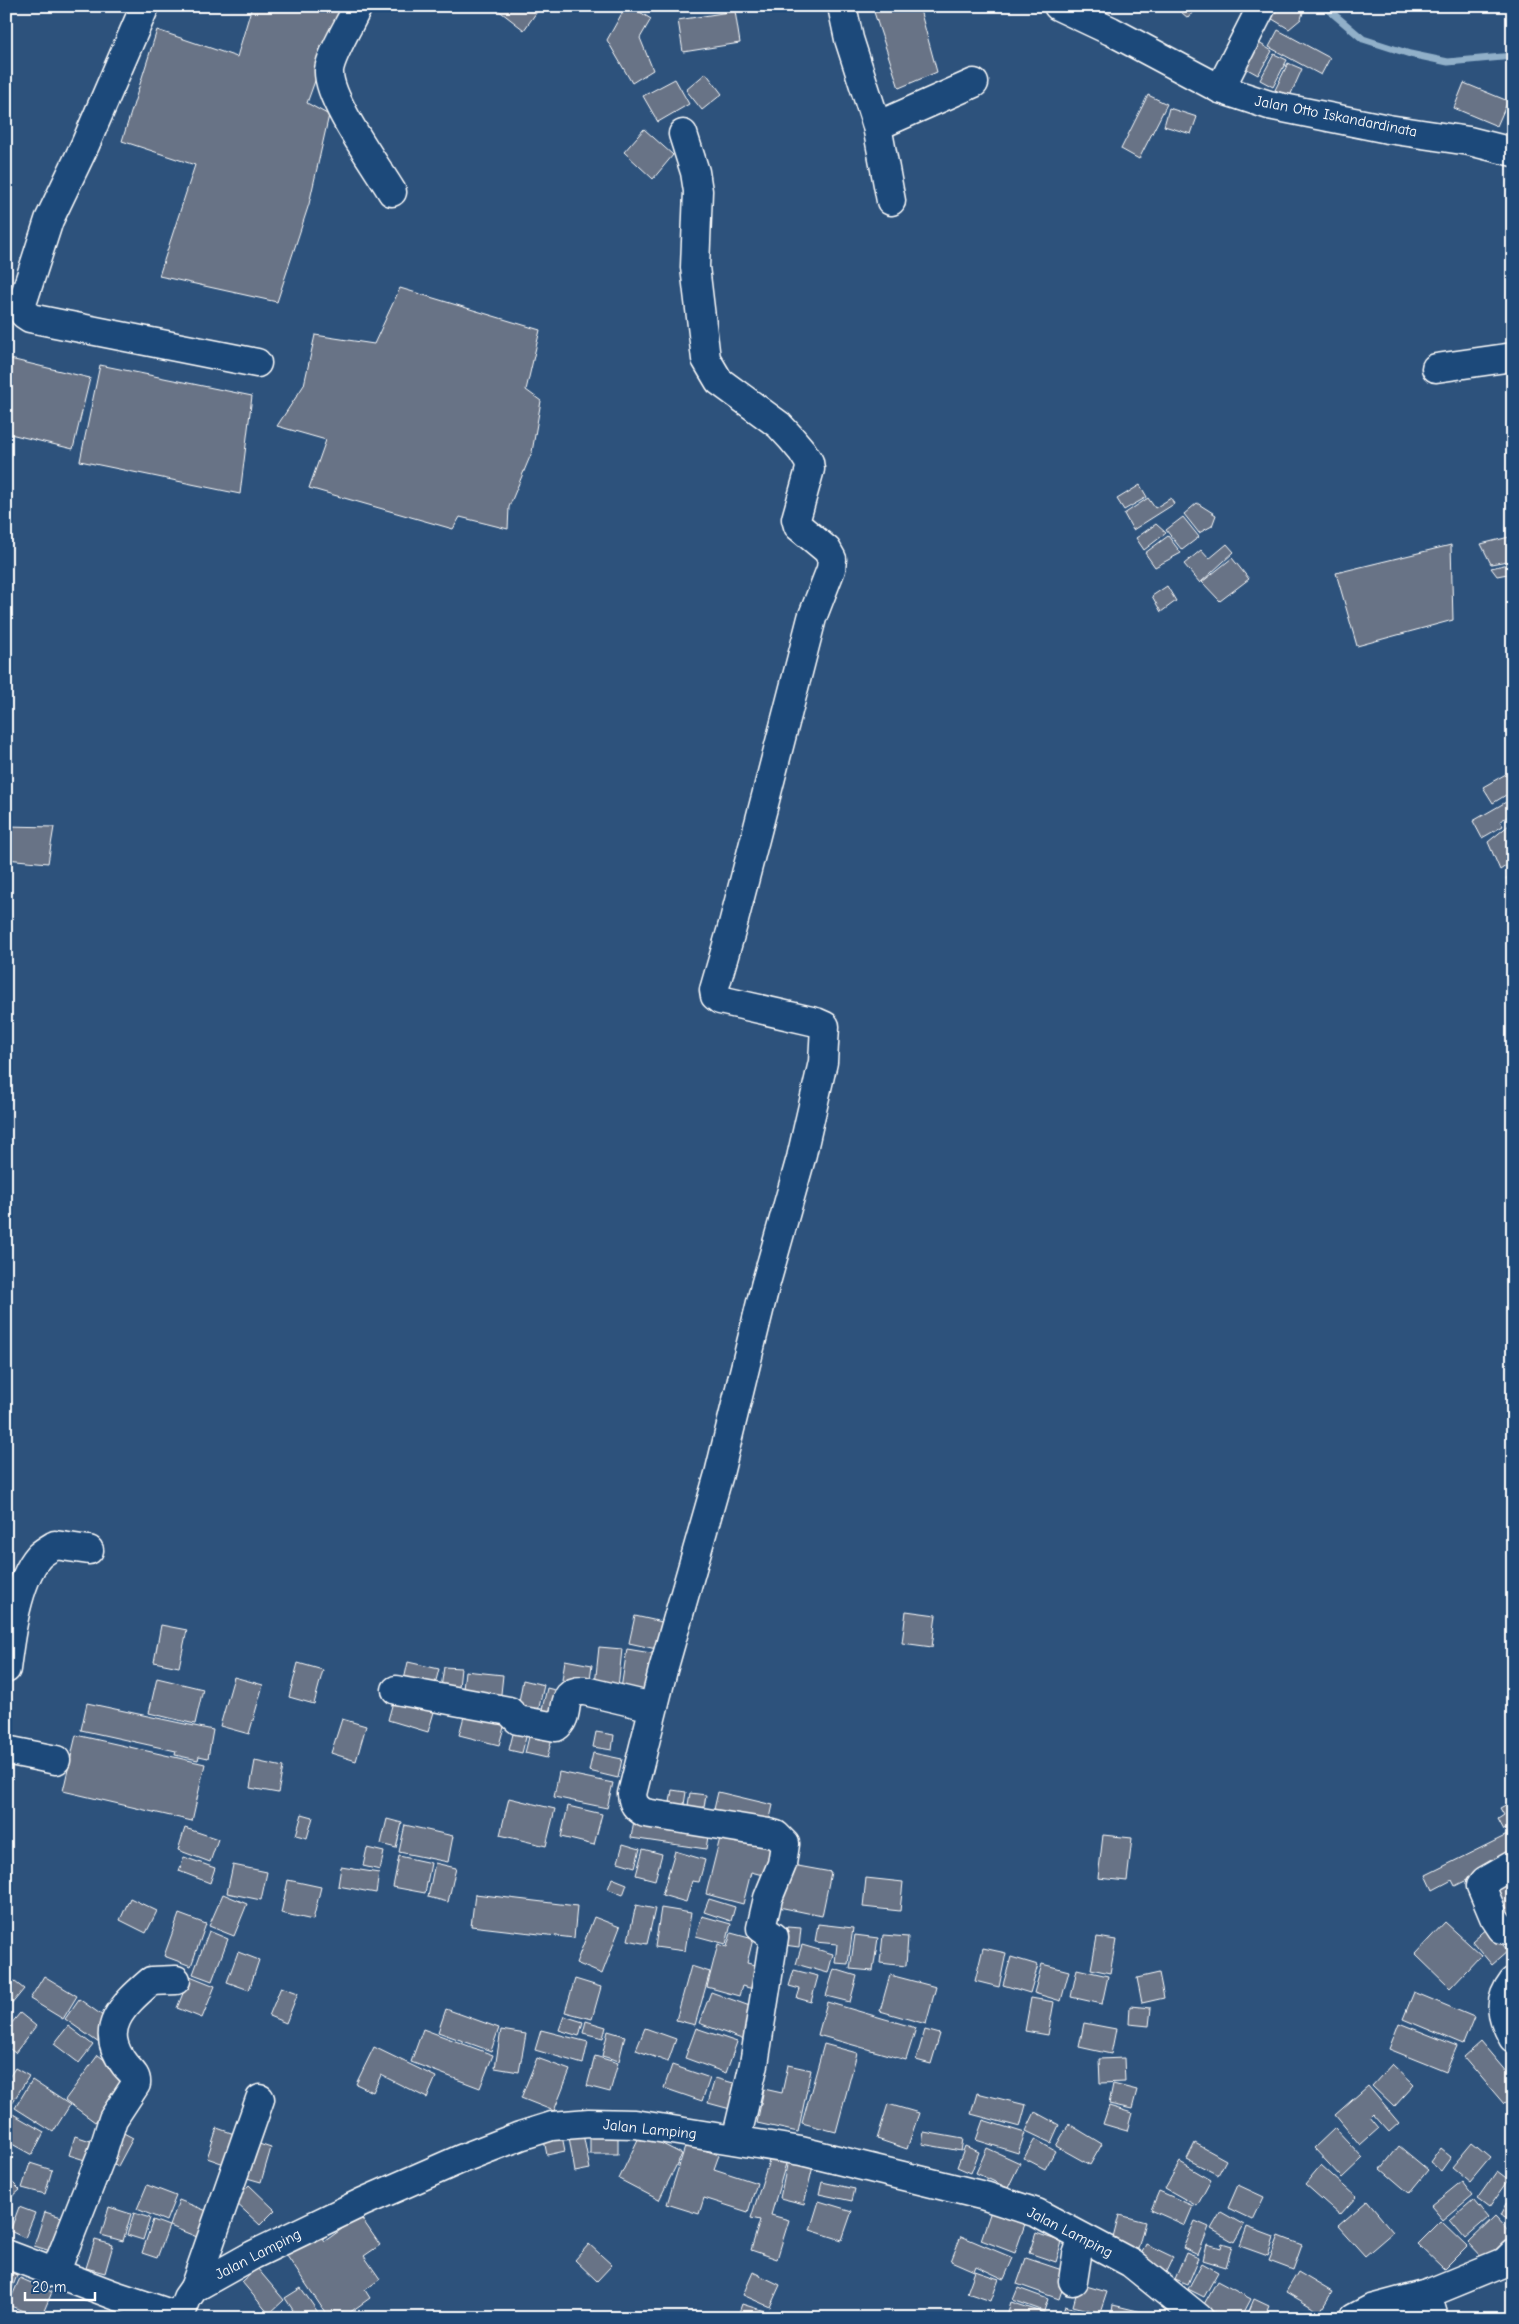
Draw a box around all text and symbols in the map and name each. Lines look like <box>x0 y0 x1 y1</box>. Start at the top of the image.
street label: Jalan Otto Iskandardinata <box>1253 91 1419 141</box>
street label: Jalan Lamping <box>602 2115 698 2143</box>
street label: Jalan Lamping <box>1024 2203 1116 2261</box>
street label: Jalan Lamping <box>212 2225 304 2283</box>
scale bar <box>25 2269 95 2301</box>
text: 20 m <box>32 2278 66 2296</box>

